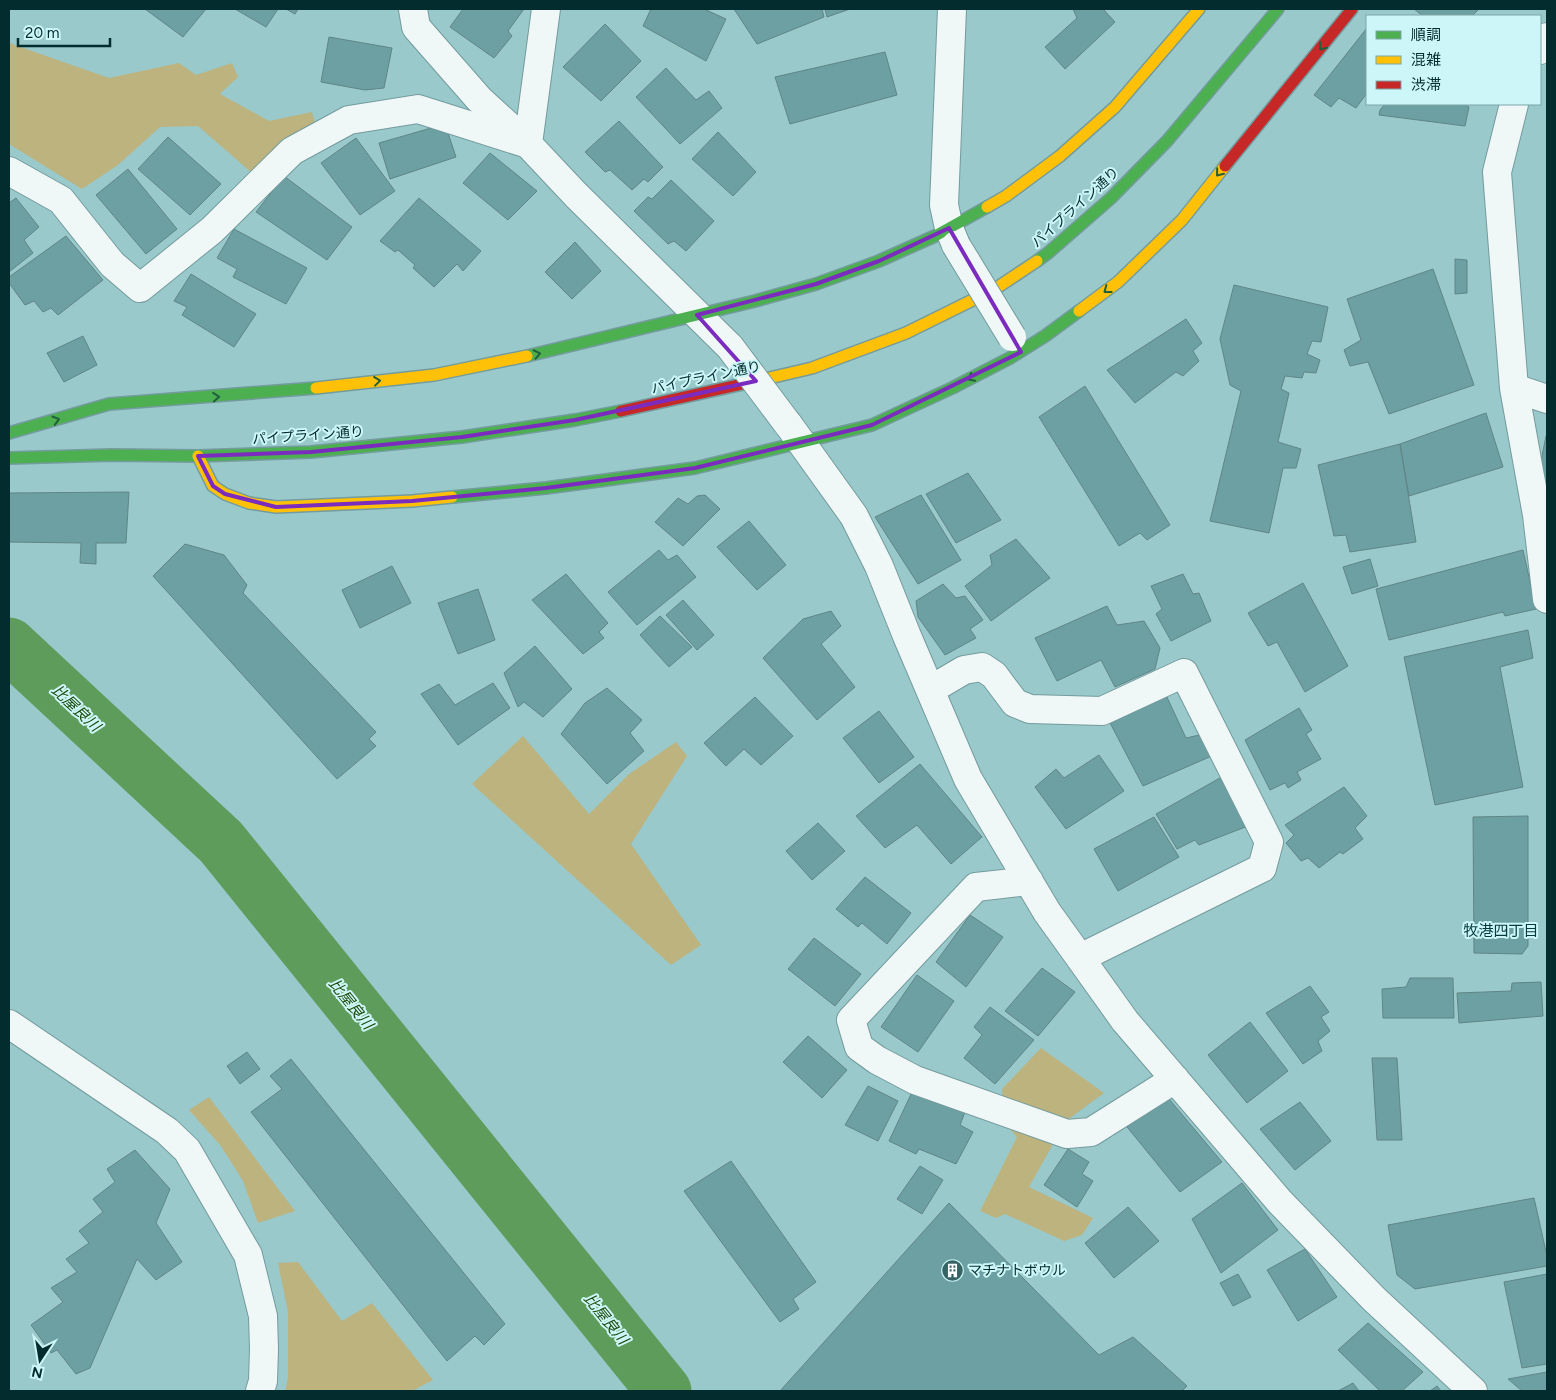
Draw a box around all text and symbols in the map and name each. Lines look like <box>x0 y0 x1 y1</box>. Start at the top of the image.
scale bar <box>18 15 110 47</box>
legend <box>1366 15 1541 105</box>
text: 20 m <box>25 24 59 42</box>
text: 順調 <box>1411 26 1441 44</box>
one-way arrow <box>1318 41 1327 50</box>
text: 混雑 <box>1411 51 1441 69</box>
text: 渋滞 <box>1411 76 1441 94</box>
street label: パイプライン通り <box>1028 164 1123 251</box>
one-way arrow <box>1217 167 1225 176</box>
one-way arrow <box>1104 284 1113 292</box>
one-way arrow <box>533 349 542 359</box>
street label: パイプライン通り <box>650 358 763 397</box>
one-way arrow <box>968 372 977 382</box>
one-way arrow <box>374 376 382 387</box>
one-way arrow <box>212 392 220 403</box>
one-way arrow <box>51 415 59 425</box>
street label: パイプライン通り <box>252 423 364 448</box>
water label: 比屋良川 <box>48 681 106 736</box>
district label: 牧港四丁目 <box>1463 922 1539 940</box>
water label: 比屋良川 <box>325 975 378 1035</box>
building icon: マチナトボウル <box>940 1258 964 1282</box>
place label: マチナトボウル <box>968 1262 1066 1279</box>
water label: 比屋良川 <box>580 1290 633 1350</box>
north arrow <box>15 1335 65 1385</box>
text: N <box>30 1363 44 1382</box>

